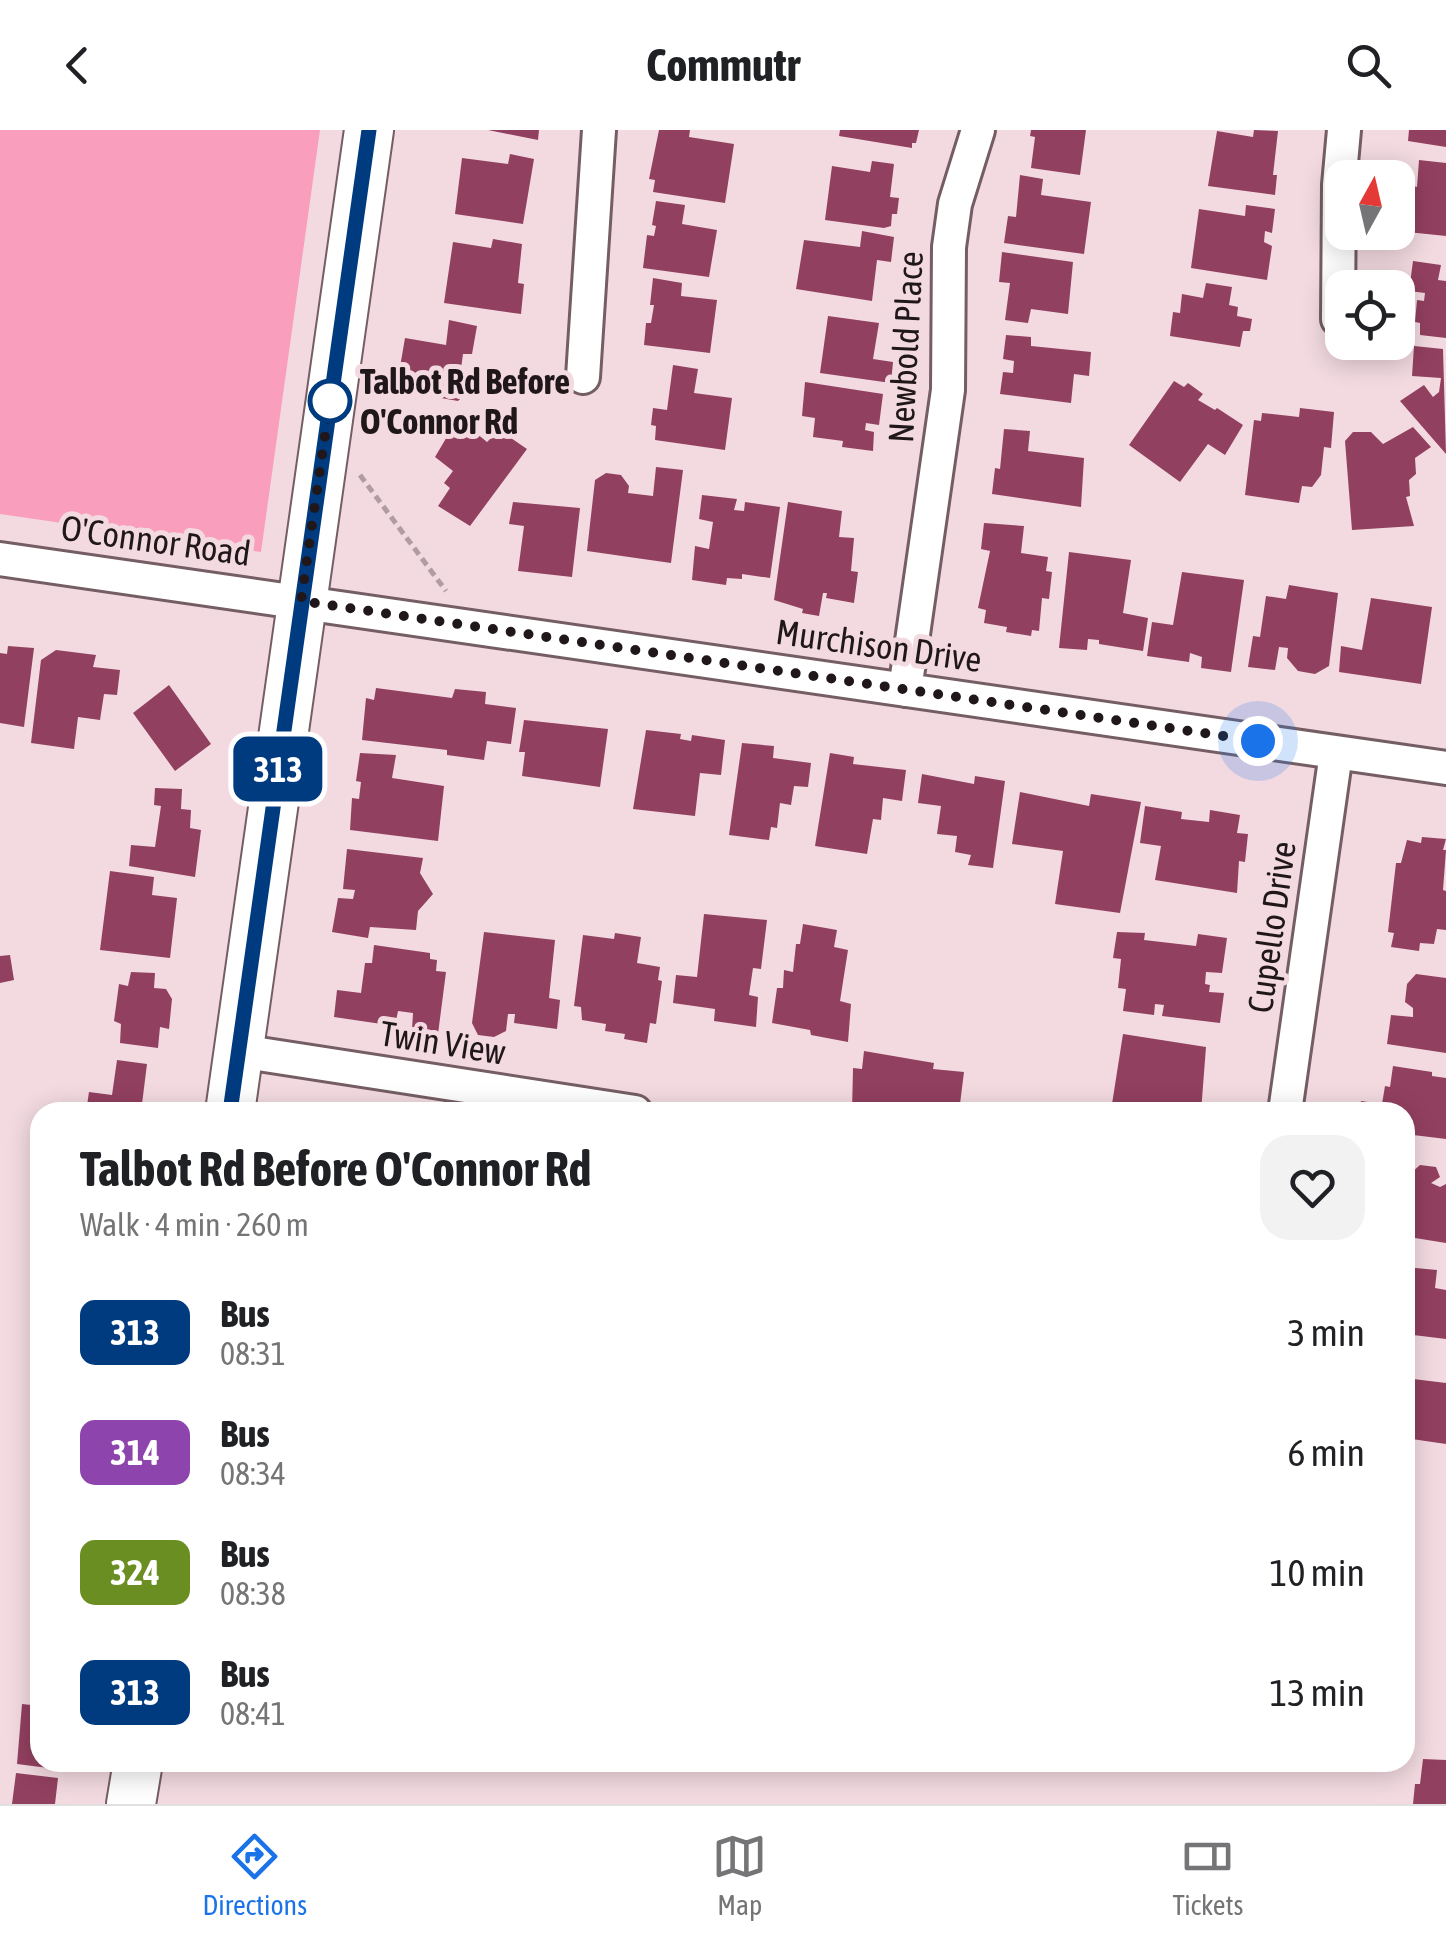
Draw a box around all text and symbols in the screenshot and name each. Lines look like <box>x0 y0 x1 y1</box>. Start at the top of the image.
icon: back <box>50 38 105 93</box>
icon: search <box>1341 38 1396 93</box>
text: Commutr <box>646 39 800 91</box>
north arrow <box>1325 160 1415 250</box>
map controls <box>1325 160 1415 360</box>
street label: Newbold Place <box>880 250 930 444</box>
button: locate <box>1325 270 1415 360</box>
place label: Talbot Rd Before O'Connor Rd <box>360 361 570 441</box>
marker: Talbot Rd Before O'Connor Rd <box>309 380 351 422</box>
street label: O'Connor Road <box>59 507 253 573</box>
street label: Murchison Drive <box>774 611 984 679</box>
your location <box>1233 716 1283 766</box>
line badge: 313 <box>220 736 336 802</box>
text: 313 <box>253 749 303 789</box>
street label: Cupello Drive <box>1239 839 1303 1015</box>
street label: Twin View <box>377 1012 509 1072</box>
button: heart <box>1260 1135 1365 1240</box>
text: Talbot Rd Before O'Connor Rd <box>80 1141 591 1196</box>
text: Walk · 4 min · 260 m <box>80 1206 309 1243</box>
text: Bus <box>220 1292 270 1335</box>
text: 3 min <box>1287 1311 1365 1354</box>
text: 313 <box>110 1312 160 1352</box>
text: 08:31 <box>220 1335 286 1372</box>
text: Bus <box>220 1412 270 1455</box>
text: 6 min <box>1287 1431 1365 1474</box>
text: 314 <box>110 1432 160 1472</box>
text: 08:34 <box>220 1455 286 1492</box>
text: Bus <box>220 1532 270 1575</box>
text: 10 min <box>1270 1551 1365 1594</box>
text: 324 <box>110 1552 160 1592</box>
text: 08:38 <box>220 1575 286 1612</box>
text: Bus <box>220 1652 270 1695</box>
text: 13 min <box>1270 1671 1365 1714</box>
text: 313 <box>110 1672 160 1712</box>
text: 08:41 <box>220 1695 286 1732</box>
tab: Directions <box>203 1829 307 1921</box>
tab: Map <box>712 1829 767 1921</box>
tab: Tickets <box>1172 1829 1243 1921</box>

